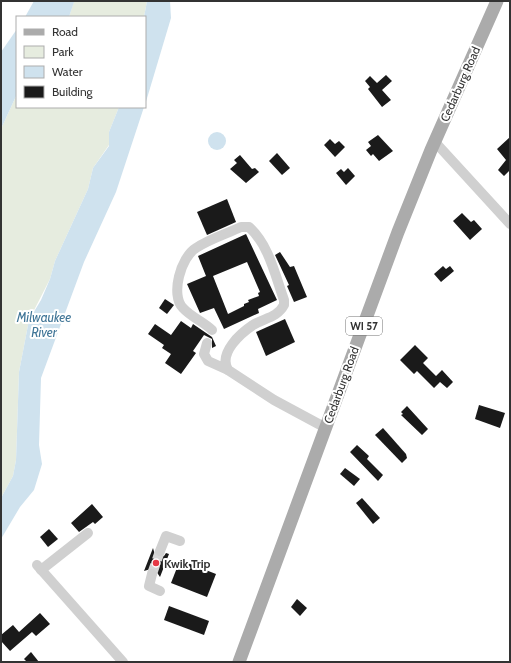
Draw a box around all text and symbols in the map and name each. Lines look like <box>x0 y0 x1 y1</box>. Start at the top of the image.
legend <box>16 16 146 108</box>
text: Road <box>52 24 78 39</box>
text: Park <box>52 44 74 59</box>
street label: Cedarburg Road <box>437 44 483 124</box>
text: Water <box>52 64 83 79</box>
text: Building <box>52 84 94 99</box>
water label: Milwaukee River <box>16 309 71 340</box>
road number: WI 57 <box>346 317 382 335</box>
street label: Cedarburg Road <box>320 344 362 426</box>
place label: Kwik Trip <box>164 556 211 571</box>
marker: Kwik Trip <box>151 558 161 568</box>

